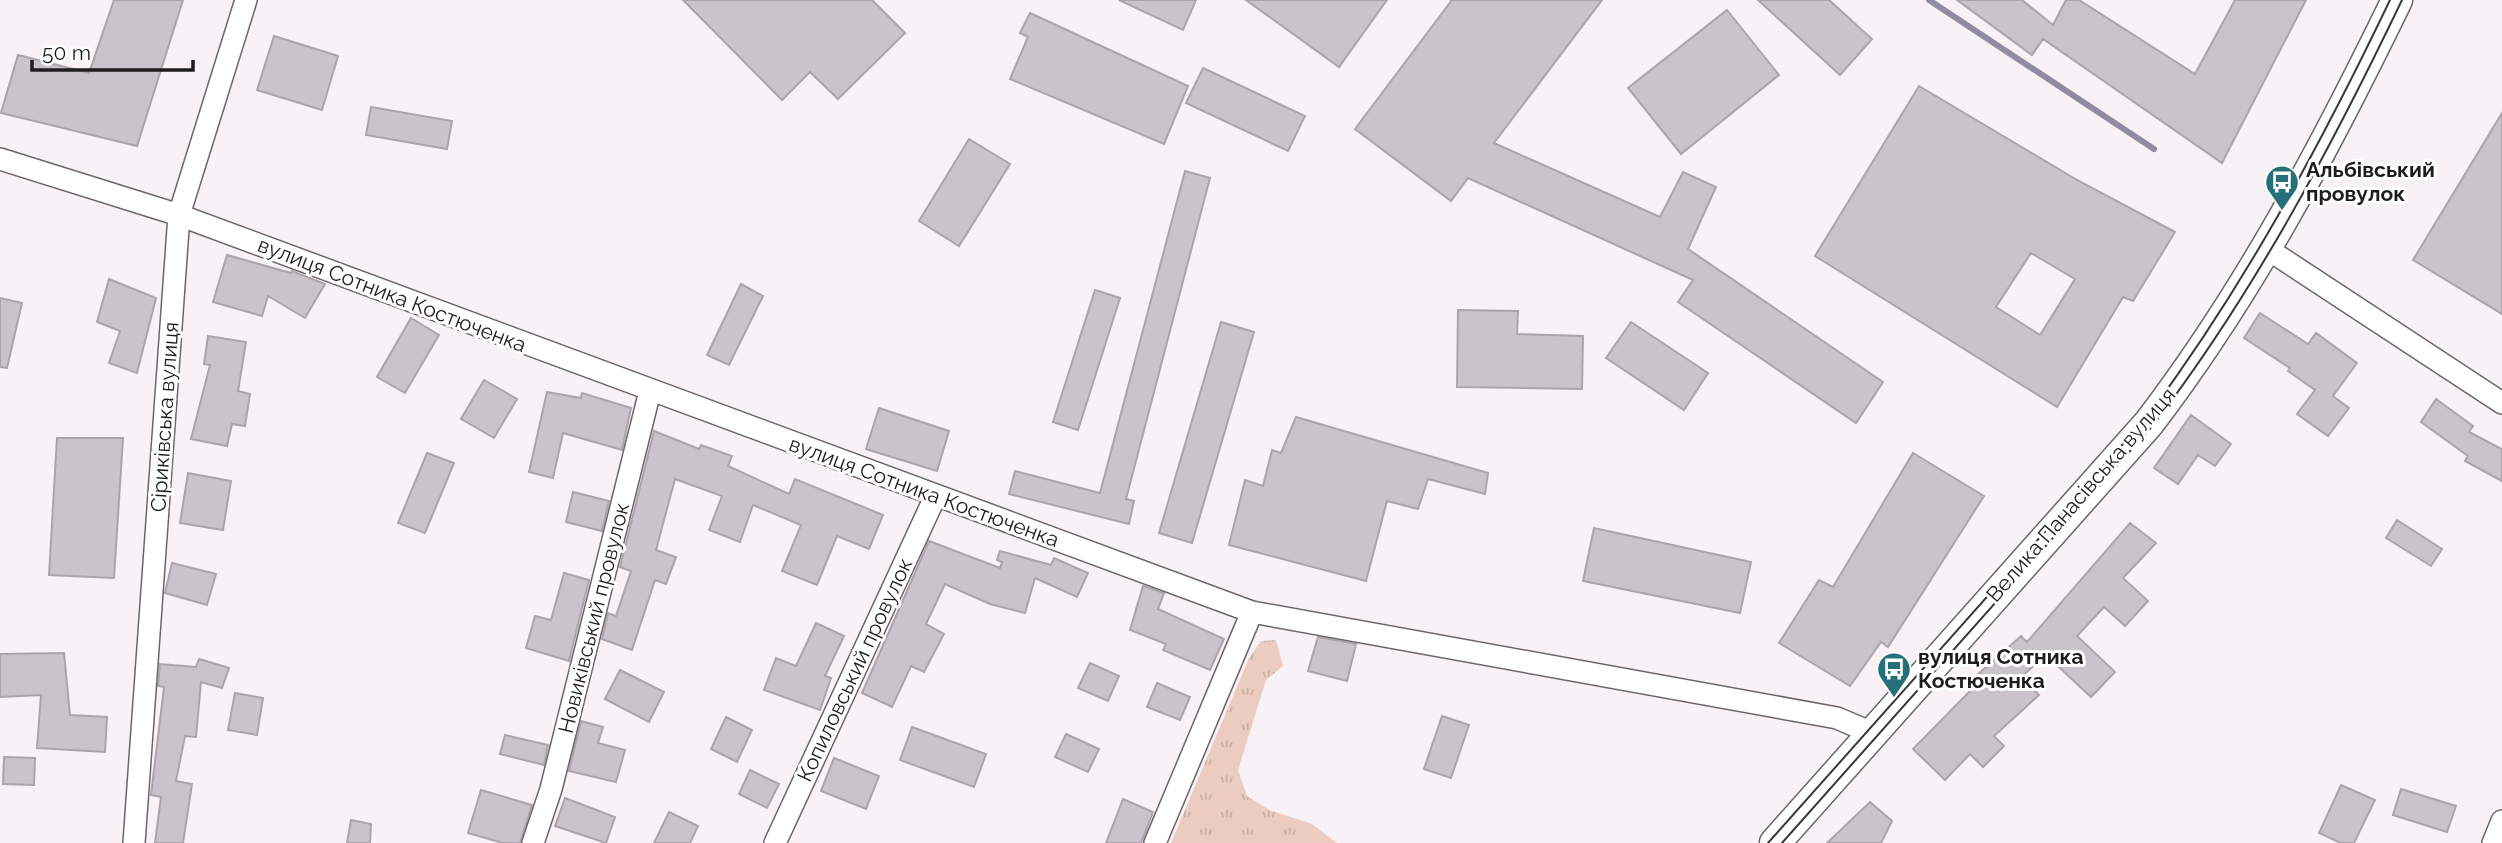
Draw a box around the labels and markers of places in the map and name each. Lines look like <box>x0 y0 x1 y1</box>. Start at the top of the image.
place label: Альбівський провулок <box>2306 157 2435 206</box>
bus stop icon: Альбівський провулок <box>2263 163 2301 212</box>
place label: вулиця Сотника Костюченка <box>1918 644 2083 693</box>
bus stop icon: вулиця Сотника Костюченка <box>1875 650 1913 699</box>

